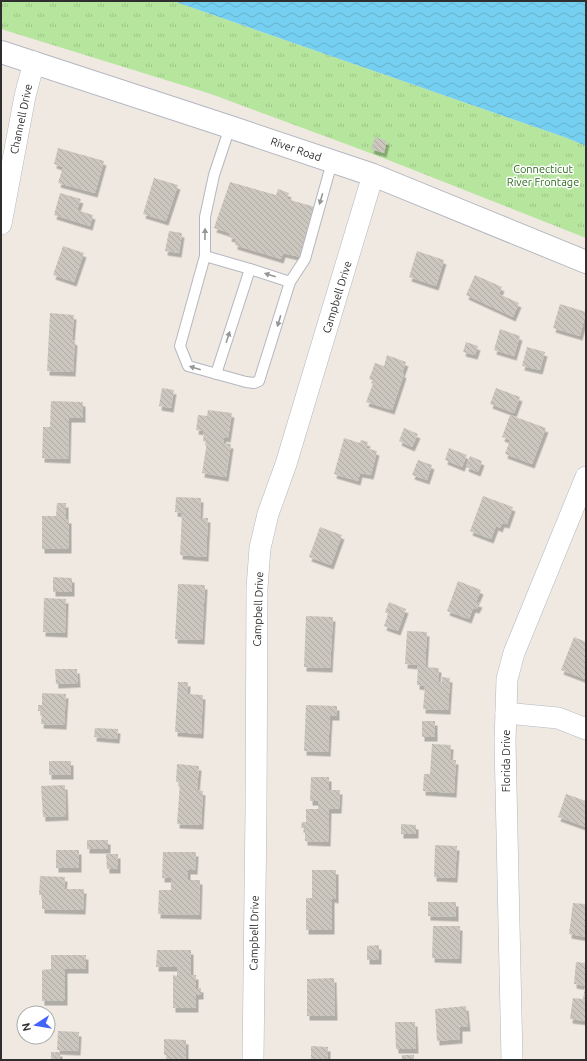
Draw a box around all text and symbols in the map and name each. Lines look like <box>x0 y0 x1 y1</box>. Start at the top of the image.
street label: Channell Drive <box>8 83 34 155</box>
street label: River Road <box>269 135 323 163</box>
park label: Connecticut River Frontage <box>507 163 579 188</box>
one-way arrow <box>318 193 324 205</box>
one-way arrow <box>202 227 208 240</box>
street label: Campbell Drive <box>320 259 354 335</box>
one-way arrow <box>264 272 276 278</box>
one-way arrow <box>276 315 282 327</box>
one-way arrow <box>225 330 231 342</box>
one-way arrow <box>188 365 200 371</box>
street label: Campbell Drive <box>251 571 265 647</box>
street label: Florida Drive <box>500 730 512 792</box>
street label: Campbell Drive <box>247 895 261 971</box>
north arrow <box>16 1005 56 1045</box>
text: N <box>19 1022 33 1032</box>

